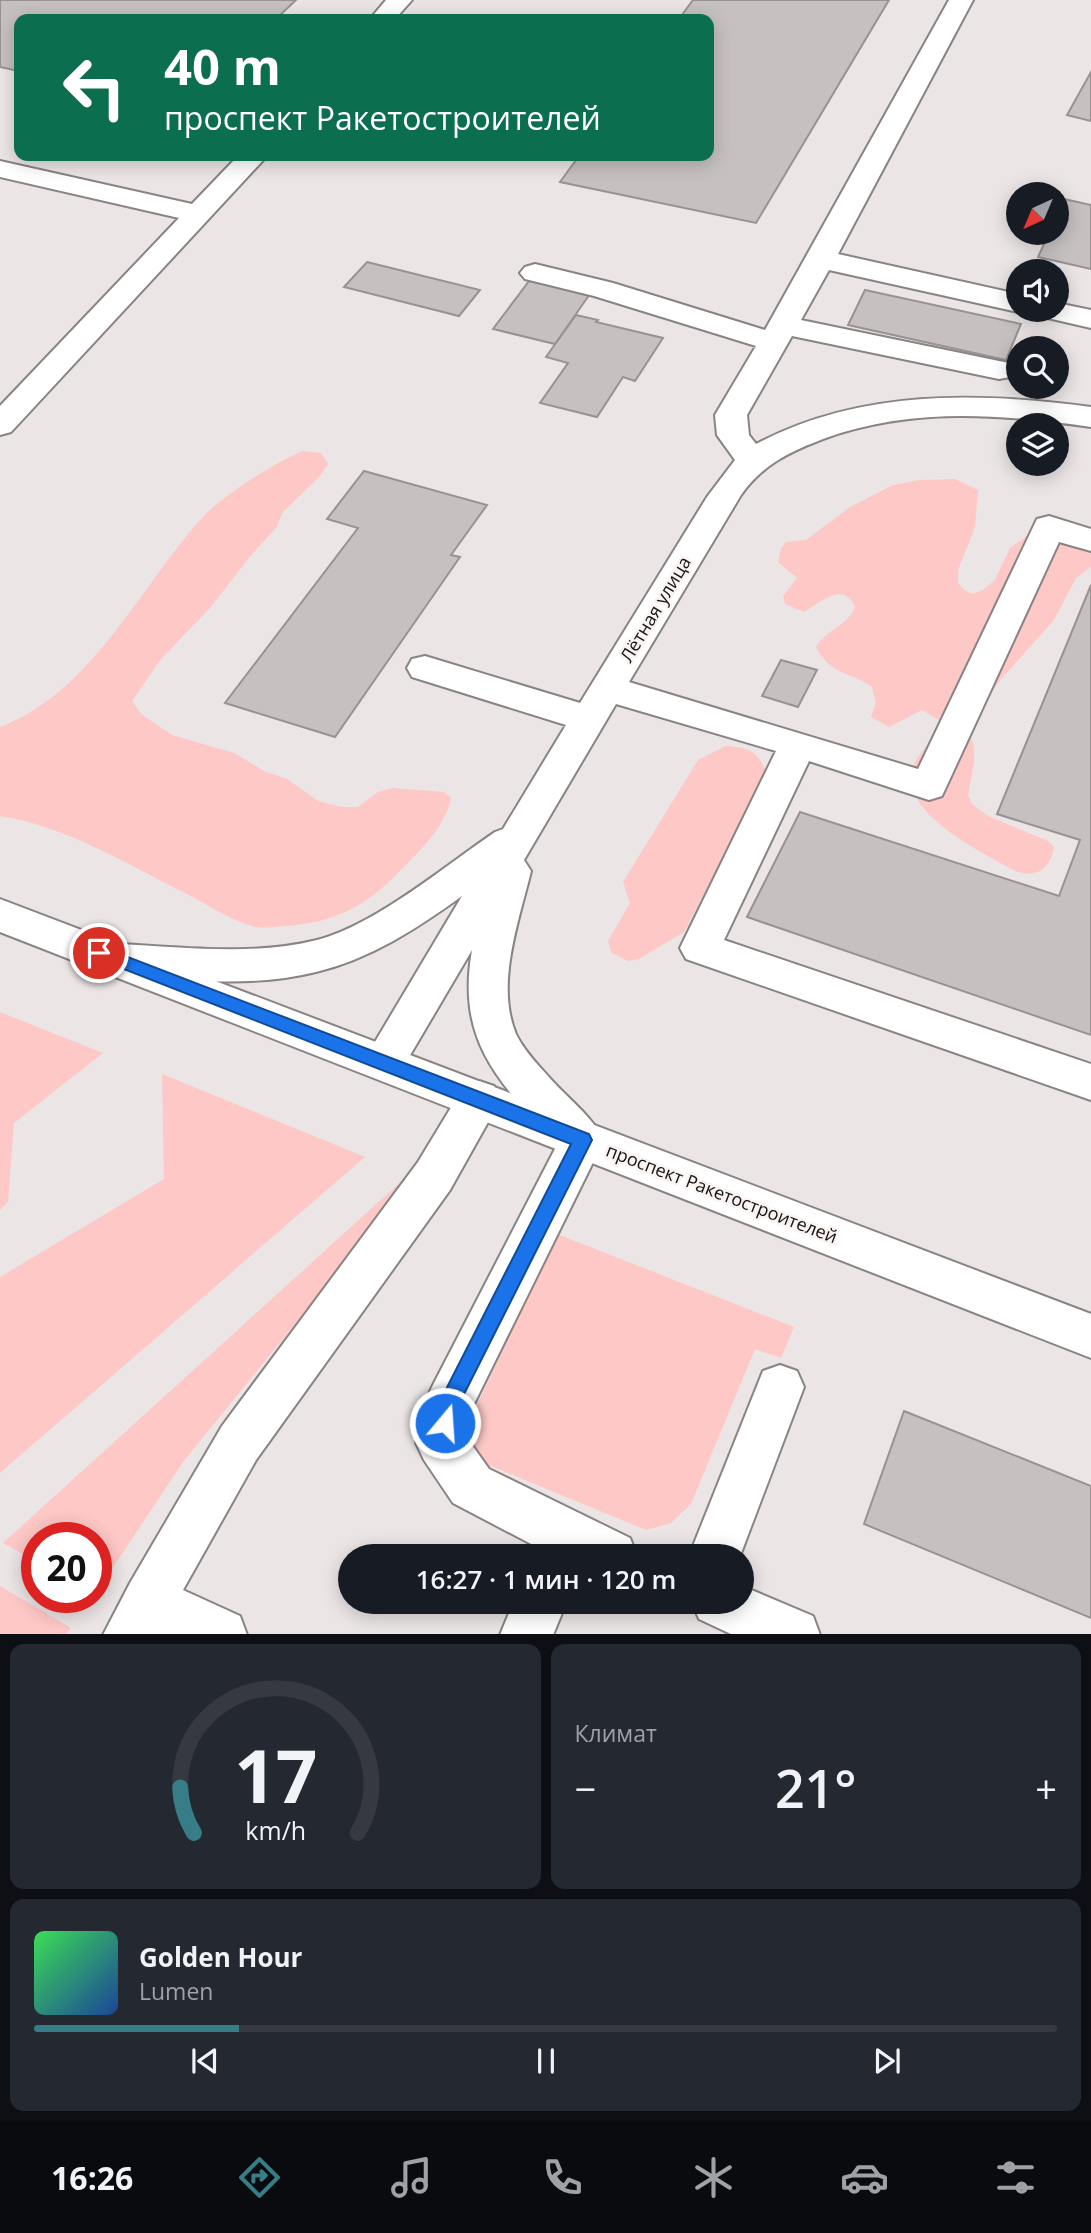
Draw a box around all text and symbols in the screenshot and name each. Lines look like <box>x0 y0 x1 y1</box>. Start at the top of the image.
text: 40 m <box>164 33 281 99</box>
icon: left <box>49 42 140 133</box>
text: проспект Ракетостроителей <box>164 96 601 139</box>
north arrow <box>1006 182 1069 245</box>
map controls <box>1006 182 1069 476</box>
button: sound <box>1006 259 1069 322</box>
button: search <box>1006 336 1069 399</box>
button: layers <box>1006 413 1069 476</box>
street label: Лётная улица <box>614 552 696 666</box>
pin <box>69 923 129 983</box>
icon: arrive <box>80 934 118 972</box>
street label: проспект Ракетостроителей <box>603 1138 841 1248</box>
position arrow <box>408 1386 482 1460</box>
speed limit sign: 20 <box>21 1522 112 1613</box>
text: 16:27 · 1 мин · 120 m <box>416 1561 676 1597</box>
text: Климат <box>575 1717 657 1749</box>
text: 17 <box>234 1725 317 1824</box>
text: 21° <box>775 1752 857 1823</box>
text: − <box>575 1762 596 1814</box>
text: + <box>1035 1762 1057 1814</box>
text: km/h <box>245 1812 306 1846</box>
text: Golden Hour <box>139 1939 302 1975</box>
text: Lumen <box>139 1975 213 2007</box>
icon: previous <box>186 2042 224 2080</box>
icon: pause <box>527 2042 565 2080</box>
icon: next <box>868 2042 906 2080</box>
icon: directions <box>235 2153 284 2202</box>
icon: music <box>387 2153 436 2202</box>
icon: phone <box>538 2153 587 2202</box>
icon: climate <box>689 2153 738 2202</box>
icon: car <box>840 2153 889 2202</box>
icon: filters <box>991 2153 1040 2202</box>
text: 16:26 <box>51 2156 133 2199</box>

